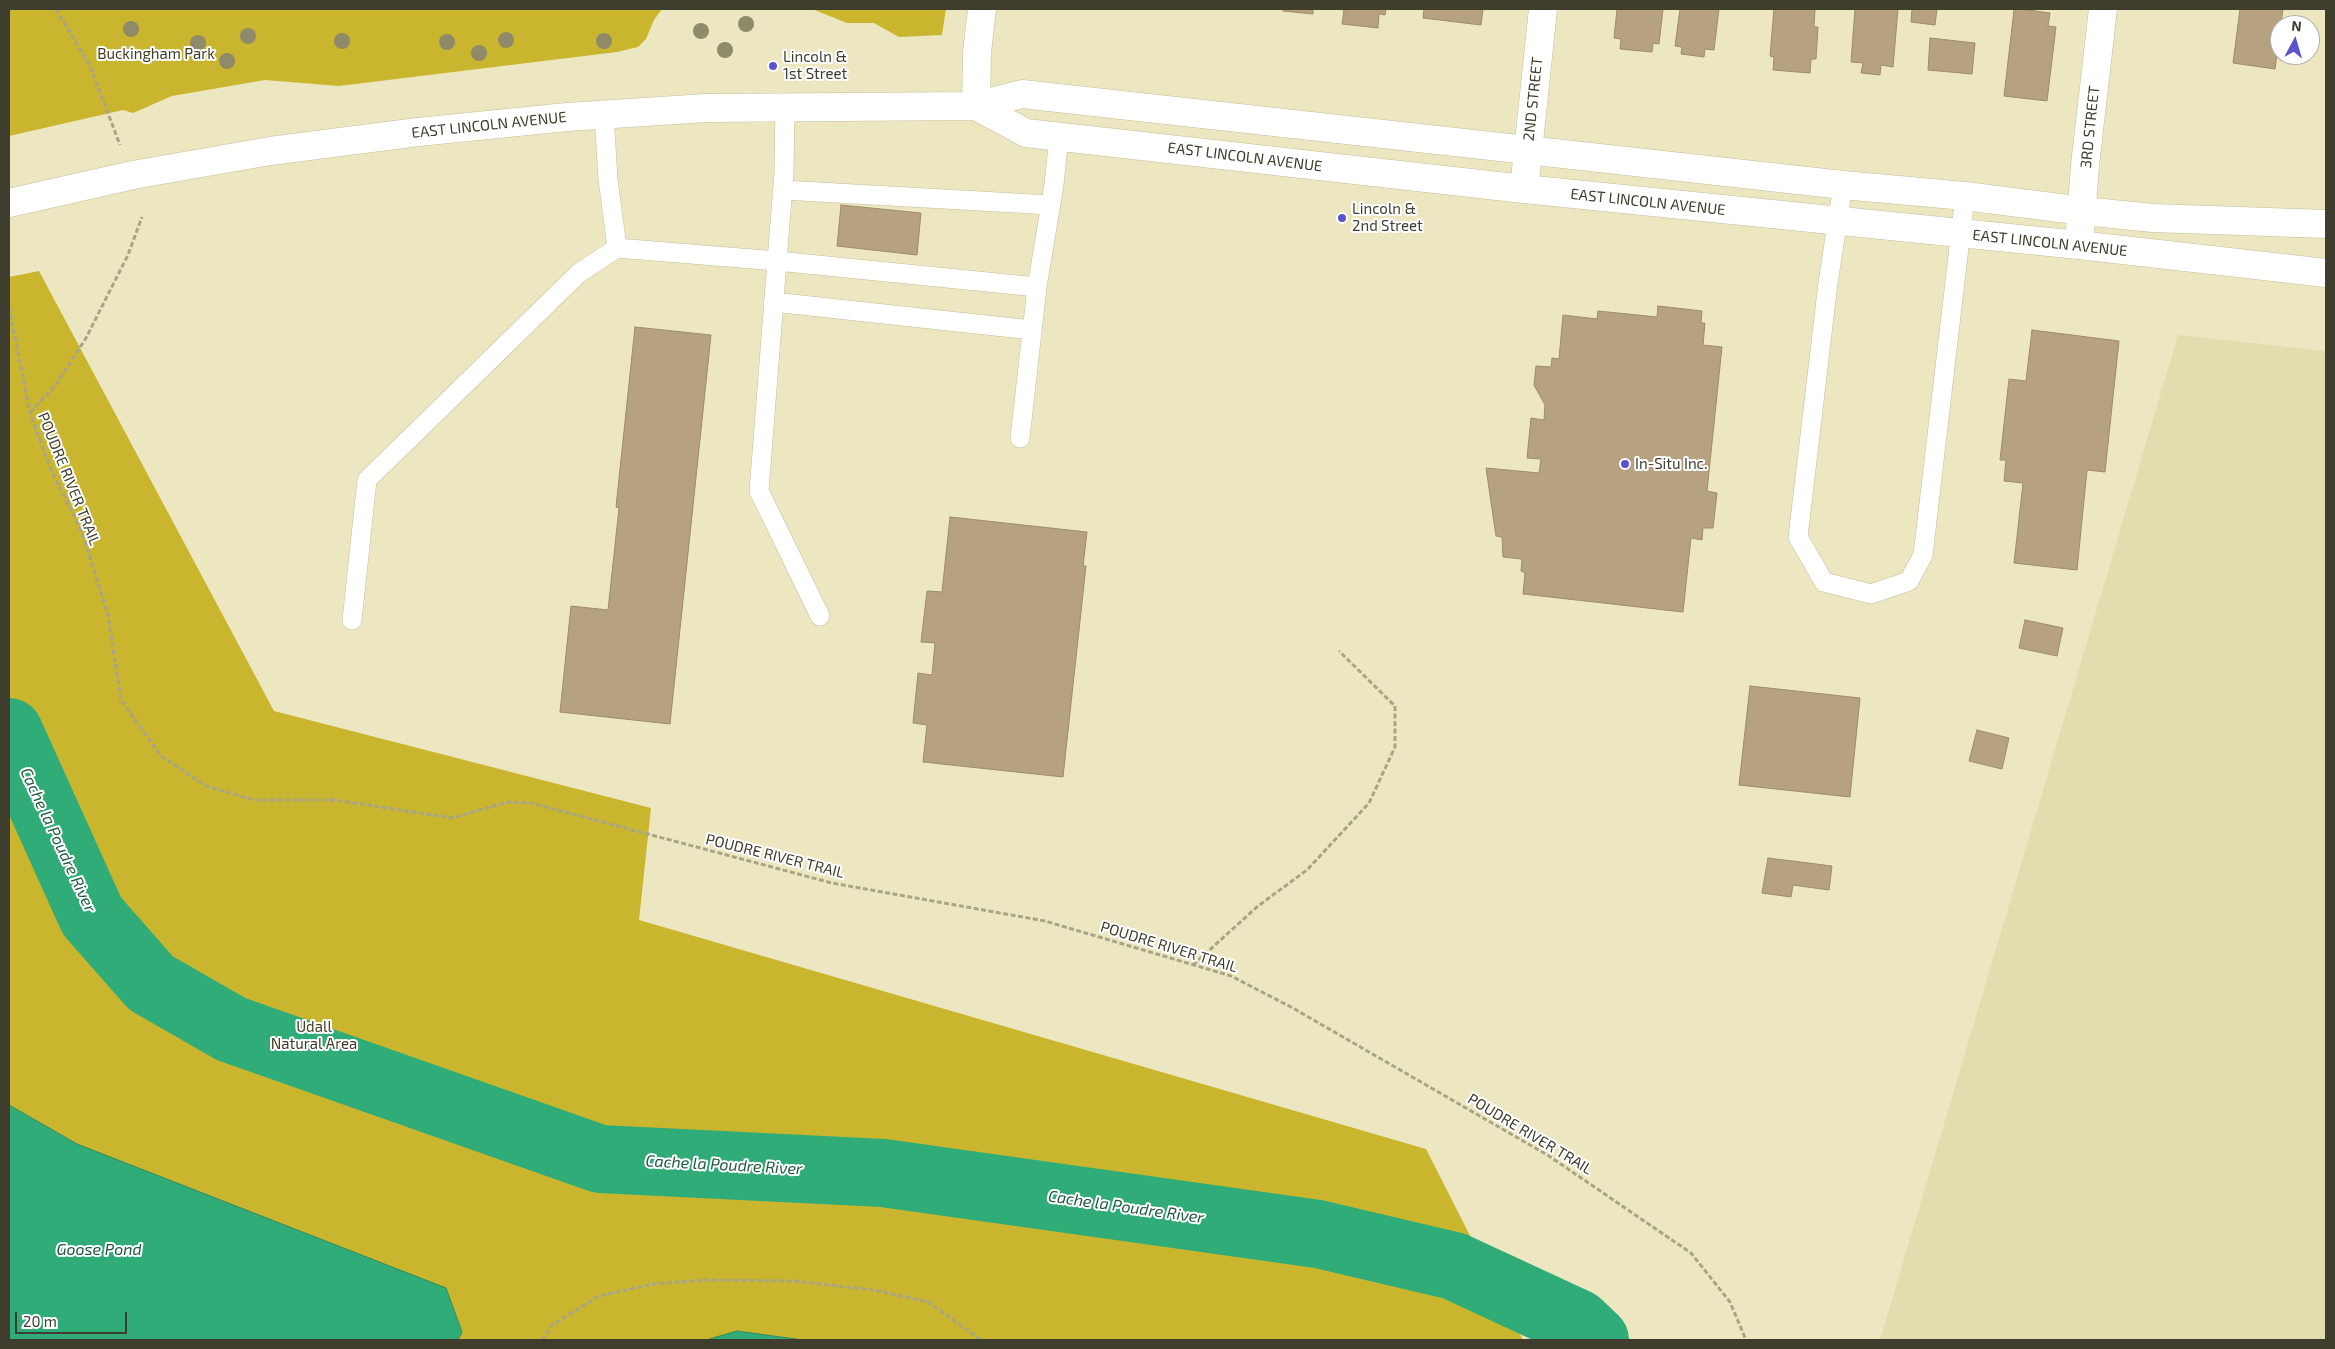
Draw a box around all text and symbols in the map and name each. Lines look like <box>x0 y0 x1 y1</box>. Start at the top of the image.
north arrow <box>2270 15 2320 65</box>
text: N <box>2291 17 2302 35</box>
park label: Buckingham Park <box>97 45 215 63</box>
place label: Lincoln & 1st Street <box>783 48 847 83</box>
street label: 2ND STREET <box>1520 56 1546 142</box>
marker: Lincoln & 1st Street <box>767 60 779 72</box>
street label: 3RD STREET <box>2077 85 2103 169</box>
street label: EAST LINCOLN AVENUE <box>411 108 567 142</box>
street label: EAST LINCOLN AVENUE <box>1167 139 1323 175</box>
street label: EAST LINCOLN AVENUE <box>1570 185 1726 219</box>
place label: Lincoln & 2nd Street <box>1352 200 1423 235</box>
marker: Lincoln & 2nd Street <box>1336 212 1348 224</box>
street label: EAST LINCOLN AVENUE <box>1972 226 2128 260</box>
street label: POUDRE RIVER TRAIL <box>34 410 104 548</box>
place label: In-Situ Inc. <box>1635 455 1707 473</box>
marker: In-Situ Inc. <box>1619 458 1631 470</box>
water label: Cache la Poudre River <box>16 765 100 915</box>
street label: POUDRE RIVER TRAIL <box>704 830 846 882</box>
street label: POUDRE RIVER TRAIL <box>1098 918 1240 976</box>
park label: Udall Natural Area <box>271 1018 357 1053</box>
street label: POUDRE RIVER TRAIL <box>1464 1090 1596 1178</box>
water label: Cache la Poudre River <box>645 1151 803 1179</box>
water label: Cache la Poudre River <box>1047 1187 1205 1227</box>
water label: Goose Pond <box>56 1240 142 1260</box>
scale bar <box>18 1302 130 1334</box>
text: 20 m <box>23 1312 57 1330</box>

